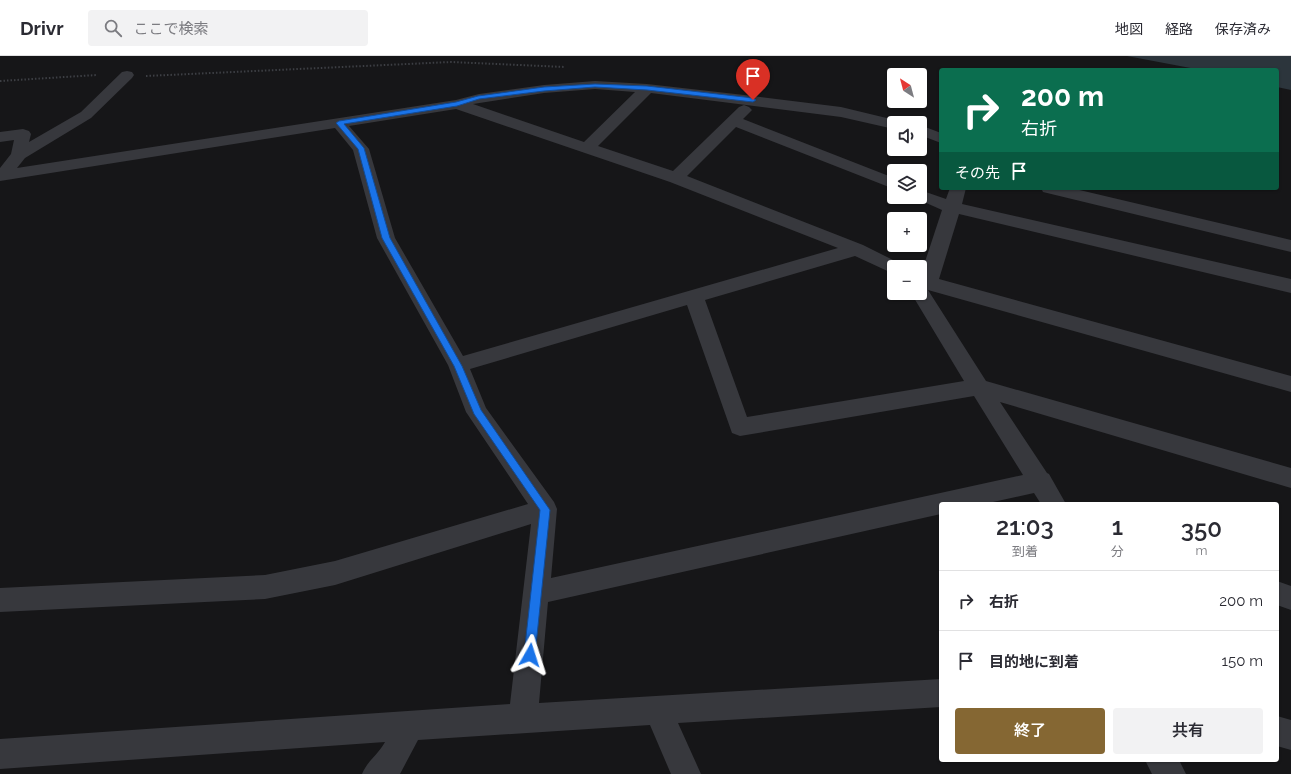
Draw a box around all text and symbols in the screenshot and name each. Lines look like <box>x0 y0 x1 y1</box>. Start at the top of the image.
search box <box>88 10 368 46</box>
text: Drivr <box>20 17 64 39</box>
icon: search <box>102 17 124 39</box>
text: ここで検索 <box>134 20 209 38</box>
text: 地図 <box>1115 21 1143 37</box>
text: 経路 <box>1165 21 1193 37</box>
text: 保存済み <box>1215 21 1271 37</box>
pin <box>736 59 770 100</box>
icon: arrive <box>742 65 764 87</box>
north arrow <box>887 68 927 108</box>
map controls <box>887 68 927 300</box>
text: 200 m <box>1021 80 1104 113</box>
icon: right <box>955 84 1007 136</box>
button: sound <box>887 116 927 156</box>
text: 右折 <box>1021 118 1057 139</box>
icon: arrive <box>1008 160 1030 182</box>
button: layers <box>887 164 927 204</box>
text: その先 <box>955 164 1000 182</box>
button: + <box>887 212 927 252</box>
button: − <box>887 260 927 300</box>
text: 21:03 <box>996 512 1054 541</box>
text: 1 <box>1112 512 1123 541</box>
text: 350 <box>1181 514 1222 543</box>
text: m <box>1195 543 1207 558</box>
text: 到着 <box>1012 544 1038 559</box>
text: 分 <box>1111 544 1124 559</box>
icon: right <box>955 590 977 612</box>
text: 200 m <box>1219 592 1263 610</box>
text: 右折 <box>989 593 1019 611</box>
position arrow <box>509 634 551 676</box>
icon: arrive <box>955 650 977 672</box>
text: 150 m <box>1222 652 1263 670</box>
text: 目的地に到着 <box>989 653 1079 671</box>
button: 終了 <box>955 708 1105 754</box>
button: 共有 <box>1113 708 1263 754</box>

